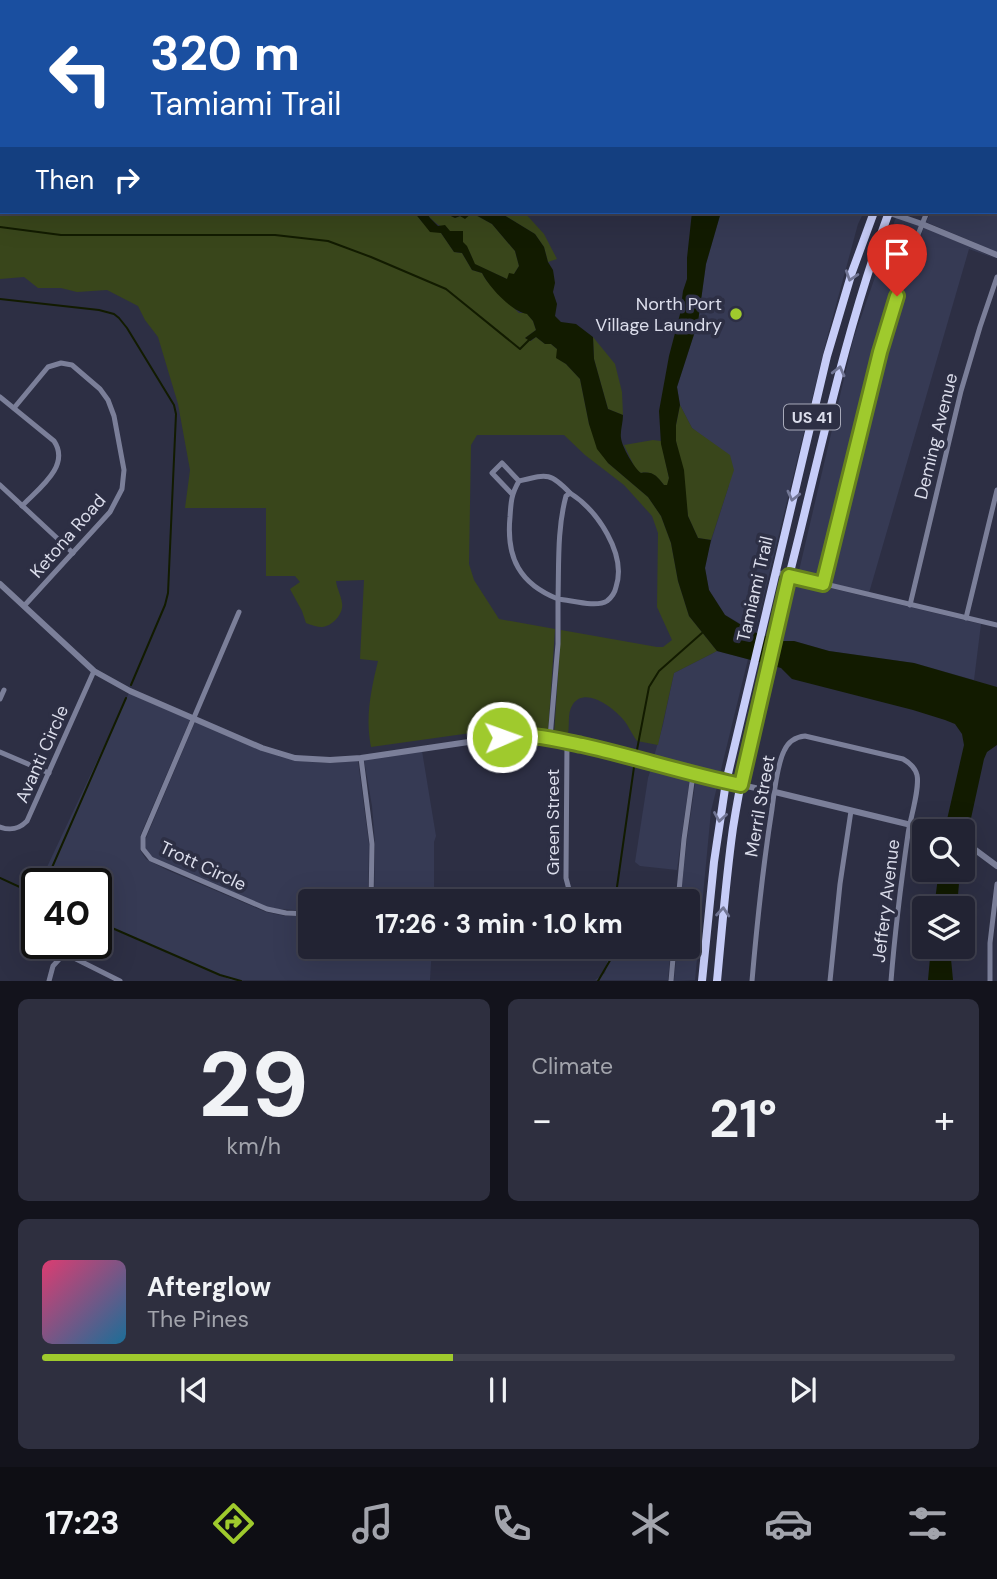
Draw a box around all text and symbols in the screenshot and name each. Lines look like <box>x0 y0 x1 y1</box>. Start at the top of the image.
text: 320 m <box>150 21 300 85</box>
icon: left <box>35 28 126 119</box>
text: Tamiami Trail <box>150 83 342 125</box>
icon: right <box>108 161 146 199</box>
text: Then <box>35 163 94 197</box>
pin <box>867 224 927 296</box>
icon: arrive <box>878 235 916 273</box>
one-way arrow <box>845 269 859 282</box>
place label: North Port Village Laundry <box>595 292 722 337</box>
marker: North Port Village Laundry <box>728 306 744 322</box>
one-way arrow <box>831 366 845 378</box>
street label: Deming Avenue <box>909 370 963 502</box>
road number: US 41 <box>784 404 840 430</box>
street label: Ketona Road <box>25 489 111 583</box>
one-way arrow <box>787 490 801 502</box>
street label: Tamiami Trail <box>731 534 779 644</box>
position arrow <box>465 700 539 774</box>
street label: Avanti Circle <box>10 701 74 807</box>
street label: Merril Street <box>739 753 781 859</box>
street label: Green Street <box>541 769 565 875</box>
one-way arrow <box>713 811 728 823</box>
map controls <box>912 819 975 959</box>
button: search <box>912 819 975 882</box>
street label: Trott Circle <box>156 836 250 896</box>
street label: Jeffery Avenue <box>867 838 905 964</box>
speed limit sign: 40 <box>21 868 112 959</box>
button: layers <box>912 896 975 959</box>
text: 17:26 · 3 min · 1.0 km <box>375 907 623 941</box>
one-way arrow <box>715 907 730 918</box>
text: 29 <box>199 1026 309 1144</box>
text: Climate <box>532 1051 613 1081</box>
text: 21° <box>709 1085 777 1153</box>
text: − <box>532 1095 552 1145</box>
text: + <box>934 1095 955 1145</box>
text: km/h <box>227 1131 281 1161</box>
text: Afterglow <box>147 1270 271 1304</box>
text: The Pines <box>147 1304 249 1334</box>
icon: previous <box>175 1371 213 1409</box>
icon: pause <box>479 1371 517 1409</box>
icon: next <box>784 1371 822 1409</box>
icon: directions <box>209 1499 258 1548</box>
icon: music <box>348 1499 397 1548</box>
icon: phone <box>487 1499 536 1548</box>
icon: climate <box>626 1499 675 1548</box>
icon: car <box>764 1499 813 1548</box>
icon: filters <box>903 1499 952 1548</box>
text: 17:23 <box>45 1502 120 1544</box>

